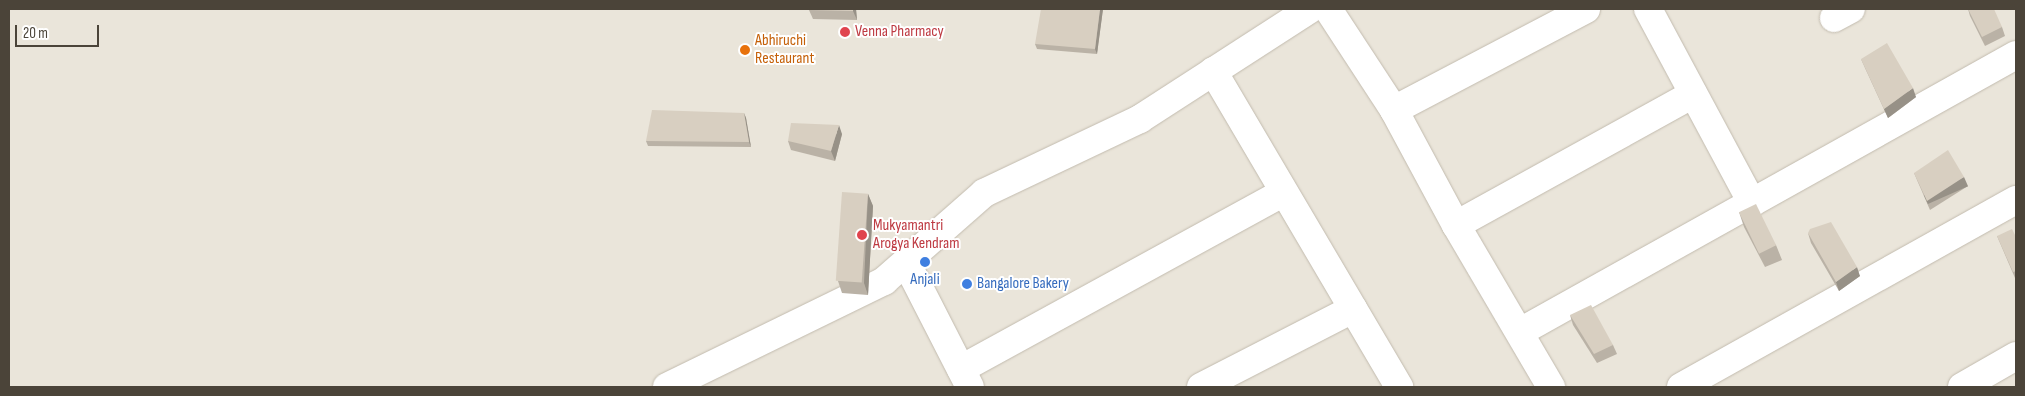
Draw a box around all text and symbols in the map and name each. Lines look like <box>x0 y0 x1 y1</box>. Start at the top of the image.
scale bar <box>18 15 101 47</box>
place label: Venna Pharmacy <box>855 22 944 42</box>
text: 20 m <box>23 24 48 43</box>
marker: Venna Pharmacy <box>839 26 851 38</box>
place label: Abhiruchi Restaurant <box>755 31 814 69</box>
marker: Abhiruchi Restaurant <box>739 44 751 56</box>
place label: Mukyamantri Arogya Kendram <box>873 216 960 254</box>
marker: Mukyamantri Arogya Kendram <box>855 228 869 242</box>
marker: Anjali <box>919 256 931 268</box>
place label: Anjali <box>910 270 940 290</box>
place label: Bangalore Bakery <box>977 274 1069 294</box>
marker: Bangalore Bakery <box>961 278 973 290</box>

